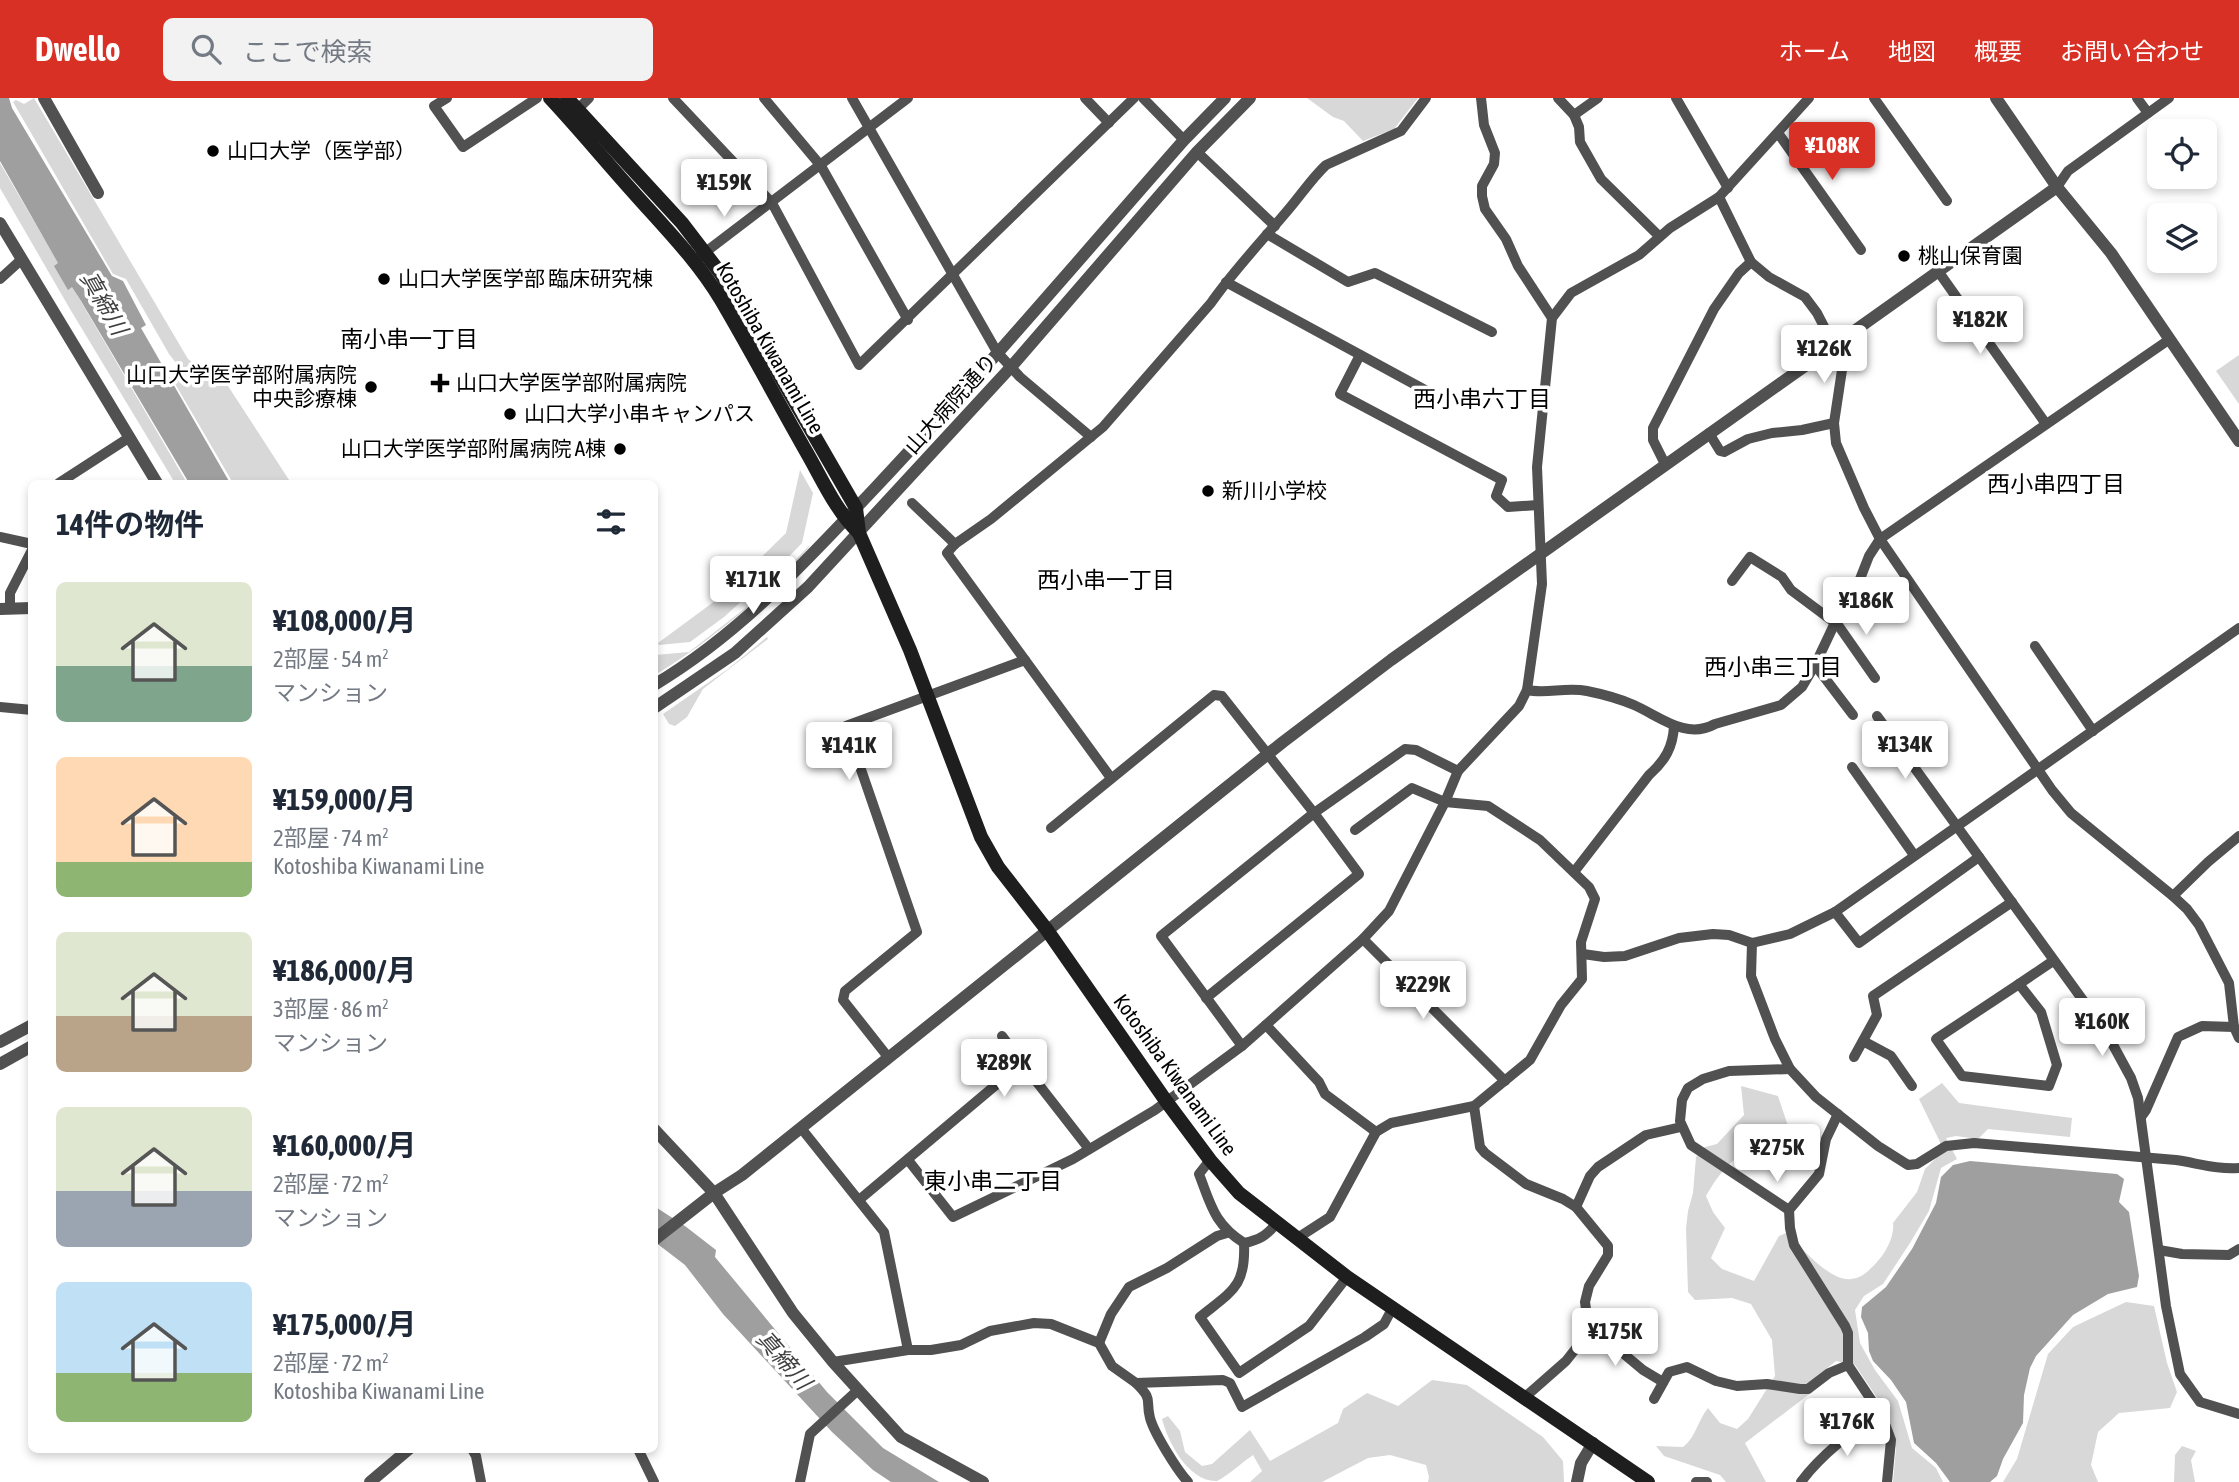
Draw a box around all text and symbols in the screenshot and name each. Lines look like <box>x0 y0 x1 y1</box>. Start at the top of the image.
search box <box>163 18 653 81</box>
text: Dwello <box>35 30 121 68</box>
icon: search <box>187 30 225 68</box>
text: ここで検索 <box>243 37 373 67</box>
text: ホーム <box>1779 38 1850 65</box>
text: 地図 <box>1888 38 1936 65</box>
text: 概要 <box>1974 38 2022 65</box>
text: お問い合わせ <box>2060 38 2204 65</box>
map controls <box>2147 119 2217 273</box>
button: locate <box>2147 119 2217 189</box>
pin: ¥108K <box>1783 122 1881 182</box>
text: ¥108K <box>1805 132 1859 158</box>
place label: 山口大学（医学部） <box>227 138 416 162</box>
marker: 山口大学（医学部） <box>205 143 221 159</box>
pin: ¥159K <box>675 159 773 219</box>
text: ¥159K <box>697 169 751 195</box>
button: layers <box>2147 203 2217 273</box>
place label: 桃山保育園 <box>1918 243 2023 267</box>
marker: 桃山保育園 <box>1896 248 1912 264</box>
street label: Kotoshiba Kiwanami Line <box>712 258 830 437</box>
place label: 山口大学医学部 臨床研究棟 <box>398 266 653 290</box>
water label: 真締川 <box>75 267 134 342</box>
marker: 山口大学医学部 臨床研究棟 <box>376 271 392 287</box>
pin: ¥182K <box>1931 296 2029 356</box>
text: ¥182K <box>1953 306 2007 332</box>
district label: 南小串一丁目 <box>340 326 478 352</box>
pin: ¥126K <box>1775 326 1873 385</box>
text: ¥126K <box>1797 335 1851 361</box>
street label: 山大病院通り <box>899 348 1001 458</box>
place label: 山口大学医学部附属病院 中央診療棟 <box>126 362 357 410</box>
place label: 山口大学医学部附属病院 <box>456 370 687 394</box>
marker: 山口大学医学部附属病院 <box>430 373 450 393</box>
marker: 山口大学医学部附属病院 中央診療棟 <box>363 379 379 395</box>
district label: 西小串六丁目 <box>1413 386 1551 412</box>
place label: 山口大学小串キャンパス <box>524 401 755 425</box>
marker: 山口大学小串キャンパス <box>502 406 518 422</box>
place label: 山口大学医学部附属病院 A棟 <box>341 436 606 460</box>
marker: 山口大学医学部附属病院 A棟 <box>612 441 628 457</box>
district label: 西小串四丁目 <box>1987 471 2125 497</box>
place label: 新川小学校 <box>1222 478 1327 502</box>
marker: 新川小学校 <box>1200 483 1216 499</box>
icon: filters <box>592 503 630 541</box>
text: 14件の物件 <box>56 507 204 541</box>
pin: ¥171K <box>704 556 802 616</box>
text: ¥171K <box>726 566 780 592</box>
district label: 西小串一丁目 <box>1037 567 1175 593</box>
pin: ¥186K <box>1817 578 1915 637</box>
text: ¥186K <box>1839 587 1893 613</box>
text: ¥108,000/月 <box>273 603 416 637</box>
icon: home <box>112 610 196 694</box>
text: 2部屋 · 54 m² <box>273 646 389 672</box>
district label: 西小串三丁目 <box>1704 654 1842 680</box>
text: マンション <box>273 680 388 706</box>
pin: ¥141K <box>800 722 898 782</box>
pin: ¥134K <box>1856 722 1954 781</box>
text: ¥134K <box>1878 731 1932 757</box>
text: ¥141K <box>822 732 876 758</box>
text: ¥159,000/月 <box>273 782 416 816</box>
icon: home <box>112 785 196 869</box>
text: 2部屋 · 74 m² <box>273 825 389 851</box>
text: Kotoshiba Kiwanami Line <box>273 853 485 879</box>
text: ¥186,000/月 <box>273 953 416 987</box>
icon: home <box>112 960 196 1044</box>
pin: ¥229K <box>1374 962 1472 1021</box>
text: ¥229K <box>1396 971 1450 997</box>
street label: Kotoshiba Kiwanami Line <box>1109 989 1242 1160</box>
text: 3部屋 · 86 m² <box>273 996 389 1022</box>
pin: ¥160K <box>2053 998 2151 1058</box>
text: ¥160K <box>2075 1008 2129 1034</box>
text: マンション <box>273 1030 388 1056</box>
pin: ¥289K <box>955 1040 1053 1099</box>
text: ¥289K <box>977 1049 1031 1075</box>
pin: ¥275K <box>1728 1124 1826 1184</box>
text: ¥160,000/月 <box>273 1128 416 1162</box>
text: ¥275K <box>1750 1134 1804 1160</box>
icon: home <box>112 1135 196 1219</box>
district label: 東小串二丁目 <box>924 1168 1062 1194</box>
text: 2部屋 · 72 m² <box>273 1171 389 1197</box>
text: マンション <box>273 1205 388 1231</box>
text: ¥175,000/月 <box>273 1307 416 1341</box>
pin: ¥175K <box>1566 1308 1664 1368</box>
icon: home <box>112 1310 196 1394</box>
text: ¥175K <box>1588 1318 1642 1344</box>
water label: 真締川 <box>752 1325 818 1397</box>
text: 2部屋 · 72 m² <box>273 1350 389 1376</box>
text: Kotoshiba Kiwanami Line <box>273 1378 485 1404</box>
pin: ¥176K <box>1798 1398 1896 1458</box>
text: ¥176K <box>1820 1408 1874 1434</box>

